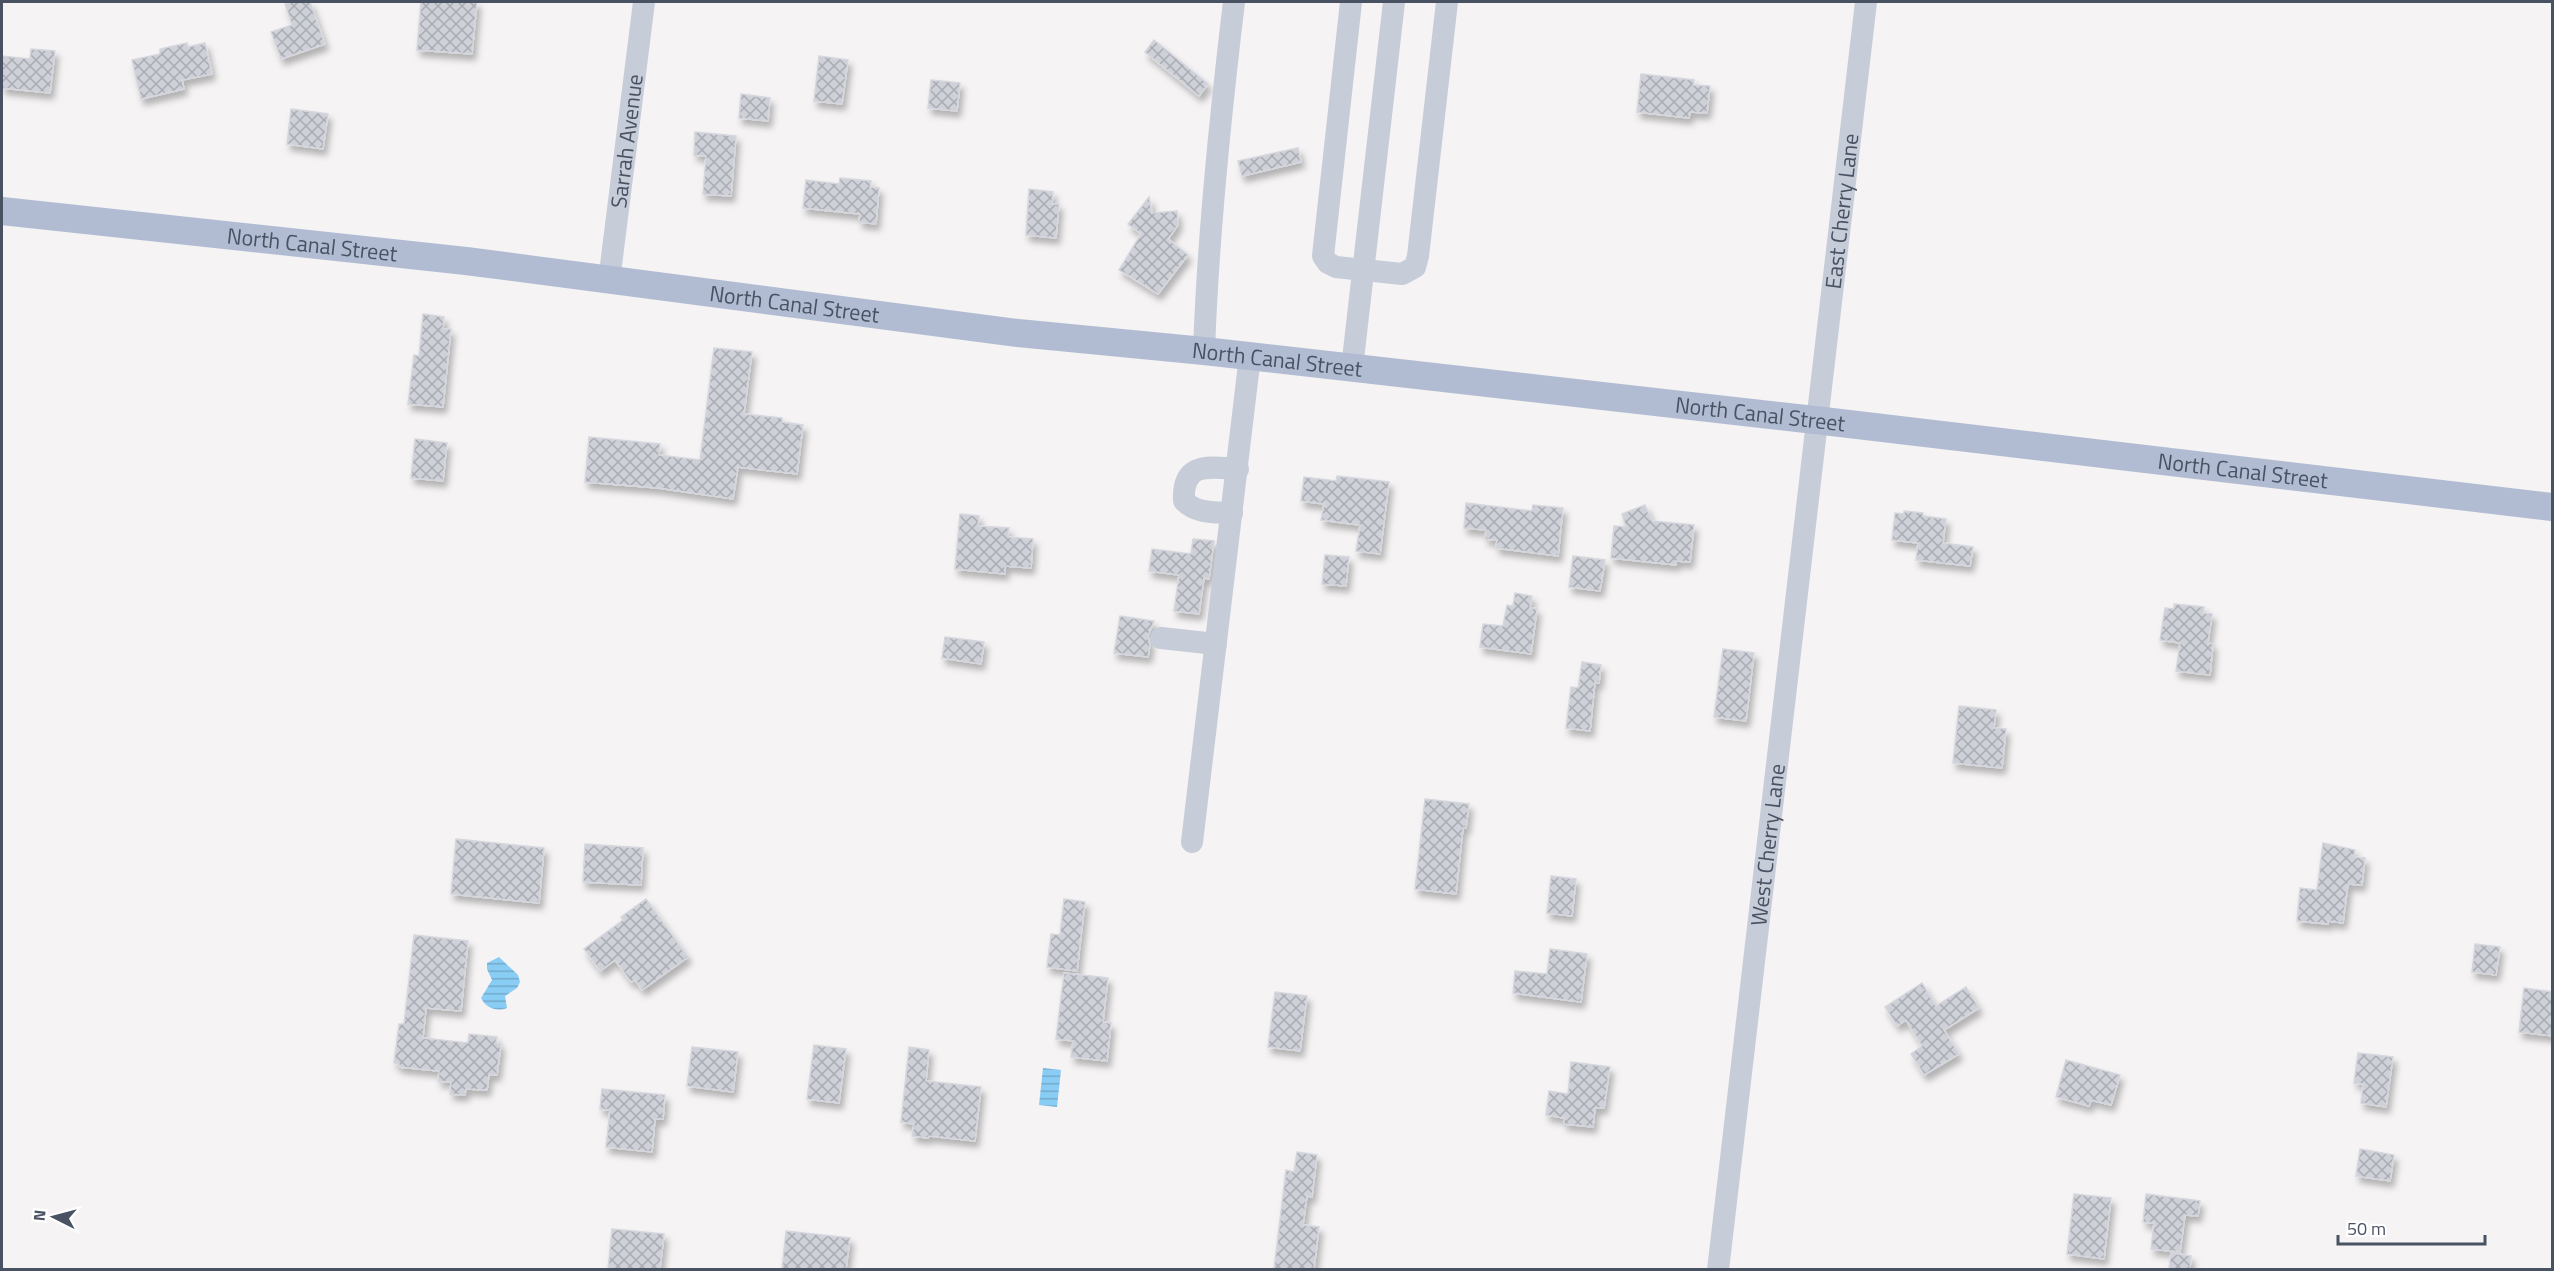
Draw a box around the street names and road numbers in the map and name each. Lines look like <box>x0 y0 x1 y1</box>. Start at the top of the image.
street label: Sarrah Avenue <box>601 72 652 210</box>
street label: East Cherry Lane <box>1816 132 1868 291</box>
street label: North Canal Street <box>225 218 399 271</box>
street label: North Canal Street <box>708 276 882 332</box>
street label: North Canal Street <box>1191 333 1364 386</box>
street label: North Canal Street <box>1673 387 1847 440</box>
street label: North Canal Street <box>2156 444 2330 497</box>
street label: West Cherry Lane <box>1741 762 1794 928</box>

